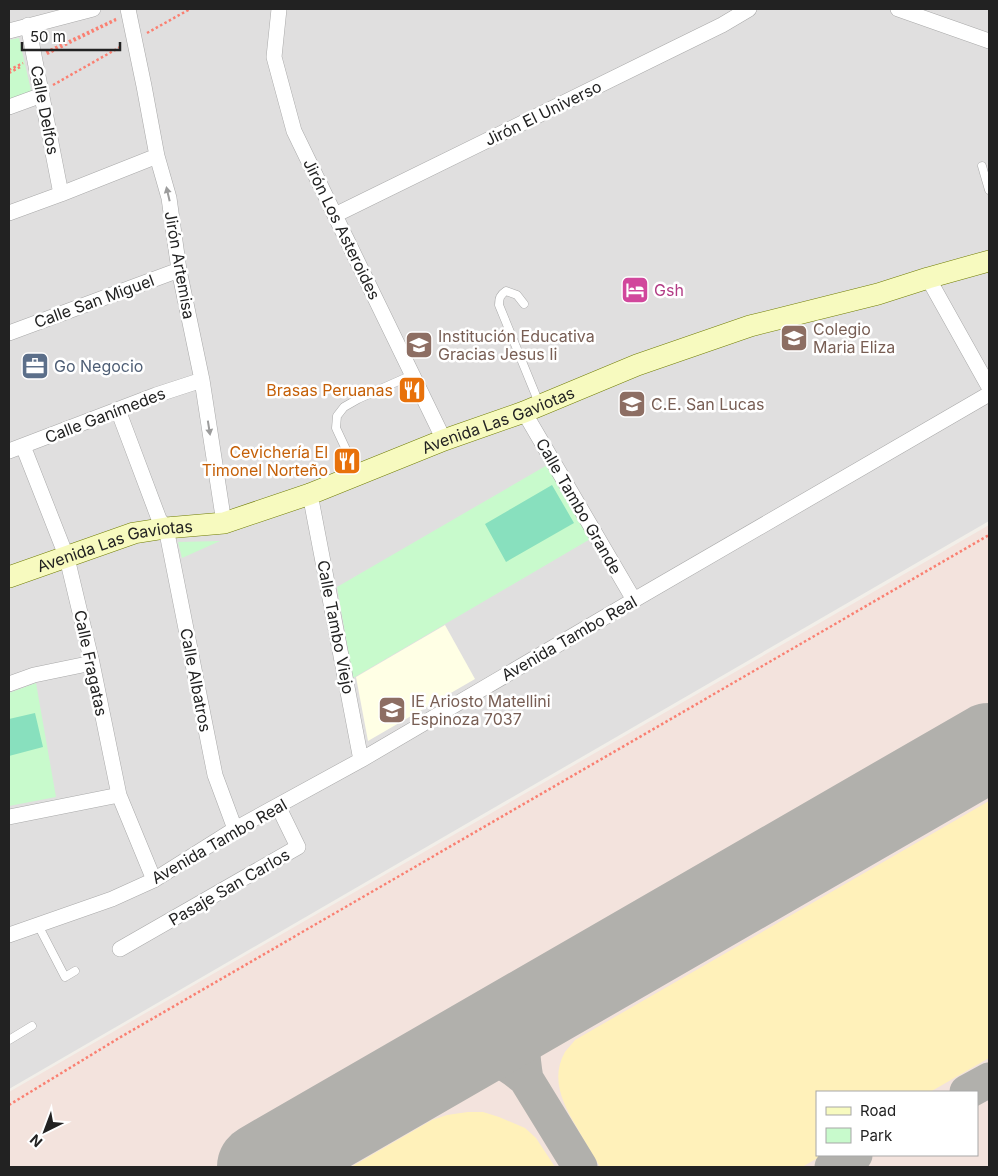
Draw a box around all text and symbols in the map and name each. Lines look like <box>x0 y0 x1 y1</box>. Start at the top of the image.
scale bar <box>22 20 120 52</box>
text: 50 m <box>30 27 66 46</box>
street label: Calle Delfos <box>27 64 63 156</box>
street label: Jirón El Universo <box>481 76 605 150</box>
street label: Jirón Los Asteroides <box>299 155 385 303</box>
one-way arrow <box>164 187 172 202</box>
street label: Jirón Artemisa <box>161 209 199 321</box>
street label: Calle San Miguel <box>31 270 157 332</box>
hotel icon: Gsh <box>620 275 650 305</box>
place label: Gsh <box>654 280 684 300</box>
place label: Colegio Maria Eliza <box>813 319 895 357</box>
school or university icon: Colegio Maria Eliza <box>779 323 809 353</box>
place label: Institución Educativa Gracias Jesus Ii <box>438 326 595 364</box>
school or university icon: Institución Educativa Gracias Jesus Ii <box>404 330 434 360</box>
office icon: Go Negocio <box>20 351 50 381</box>
place label: Go Negocio <box>54 356 143 376</box>
restaurant icon: Brasas Peruanas <box>397 375 427 405</box>
place label: Brasas Peruanas <box>266 380 393 400</box>
street label: Avenida Las Gaviotas <box>419 382 577 458</box>
street label: Calle Ganímedes <box>42 383 168 447</box>
school or university icon: C.E. San Lucas <box>617 389 647 419</box>
place label: C.E. San Lucas <box>651 394 764 414</box>
one-way arrow <box>206 420 214 436</box>
street label: Calle Tambo Grande <box>532 434 626 578</box>
place label: Cevichería El Timonel Norteño <box>202 442 328 480</box>
restaurant icon: Cevichería El Timonel Norteño <box>332 446 362 476</box>
street label: Avenida Las Gaviotas <box>34 516 194 576</box>
street label: Calle Tambo Viejo <box>313 558 359 696</box>
street label: Avenida Tambo Real <box>498 591 640 685</box>
street label: Calle Fragatas <box>70 608 112 718</box>
street label: Calle Albatros <box>176 626 216 734</box>
place label: IE Ariosto Matellini Espinoza 7037 <box>411 691 551 729</box>
school or university icon: IE Ariosto Matellini Espinoza 7037 <box>377 695 407 725</box>
street label: Avenida Tambo Real <box>148 794 290 888</box>
street label: Pasaje San Carlos <box>165 844 293 930</box>
legend <box>816 1091 978 1156</box>
text: Road <box>860 1101 896 1120</box>
north arrow <box>20 1106 70 1156</box>
text: Park <box>860 1126 893 1145</box>
text: N <box>26 1131 46 1151</box>

